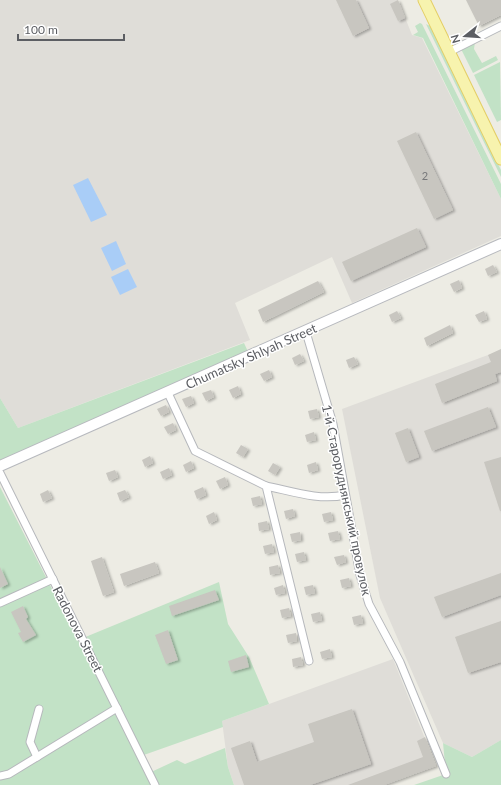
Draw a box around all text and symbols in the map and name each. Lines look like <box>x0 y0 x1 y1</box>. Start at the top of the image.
scale bar <box>18 16 124 42</box>
north arrow <box>445 16 485 56</box>
text: 100 m <box>24 22 58 37</box>
text: N <box>448 33 462 45</box>
house number: 2 <box>422 169 428 182</box>
street label: Chumatsky Shlyah Street <box>183 320 319 392</box>
street label: 1-й Староруднянський провулок <box>319 403 375 597</box>
street label: Radonova Street <box>49 583 107 675</box>

